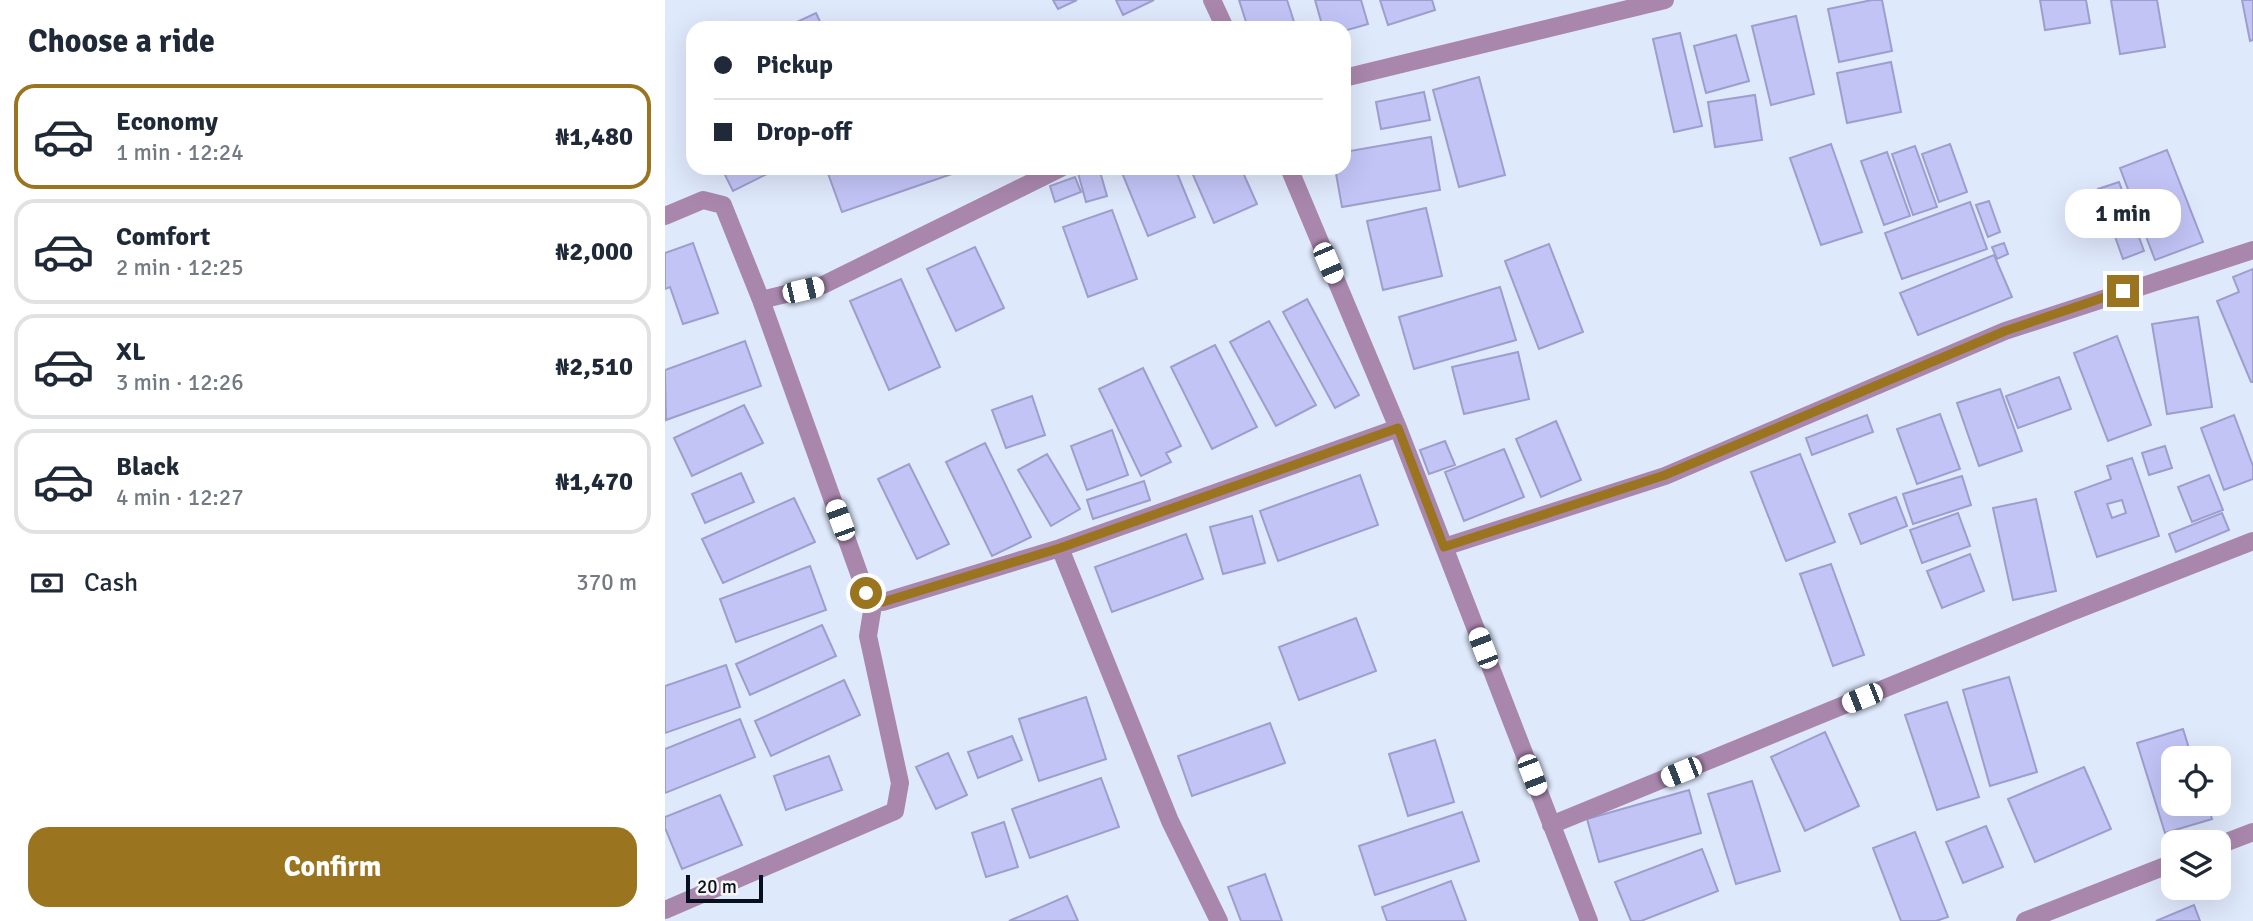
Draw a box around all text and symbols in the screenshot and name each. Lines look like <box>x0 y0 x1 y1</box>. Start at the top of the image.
text: Choose a ride <box>28 22 215 61</box>
text: Pickup <box>756 49 833 81</box>
icon: car <box>32 105 95 168</box>
text: Economy <box>116 106 218 138</box>
text: Drop-off <box>756 116 852 148</box>
text: ₦1,480 <box>555 121 633 153</box>
text: 1 min · 12:24 <box>116 138 244 167</box>
callout: 1 min <box>2065 190 2181 238</box>
text: 1 min <box>2095 199 2151 228</box>
icon: car <box>32 220 95 283</box>
text: Comfort <box>116 221 210 253</box>
text: ₦2,000 <box>555 236 633 268</box>
car <box>1311 240 1346 286</box>
text: 2 min · 12:25 <box>116 253 244 282</box>
car <box>781 275 826 305</box>
route end <box>2107 275 2139 307</box>
icon: car <box>32 335 95 398</box>
text: XL <box>116 336 146 368</box>
text: ₦2,510 <box>555 351 633 383</box>
text: 3 min · 12:26 <box>116 368 244 397</box>
icon: car <box>32 450 95 513</box>
text: Black <box>116 451 179 483</box>
text: ₦1,470 <box>555 466 633 498</box>
text: 4 min · 12:27 <box>116 483 244 512</box>
car <box>823 497 858 543</box>
icon: cash <box>28 564 66 602</box>
text: Cash <box>84 567 138 599</box>
text: 370 m <box>576 568 637 597</box>
route start <box>850 577 882 609</box>
car <box>1466 625 1501 671</box>
car <box>1839 680 1886 716</box>
map controls <box>2161 746 2231 900</box>
button: locate <box>2161 746 2231 816</box>
car <box>1515 752 1550 798</box>
car <box>1658 754 1705 790</box>
button: Confirm <box>28 827 637 907</box>
button: layers <box>2161 830 2231 900</box>
scale bar <box>686 872 763 904</box>
text: 20 m <box>697 875 737 899</box>

